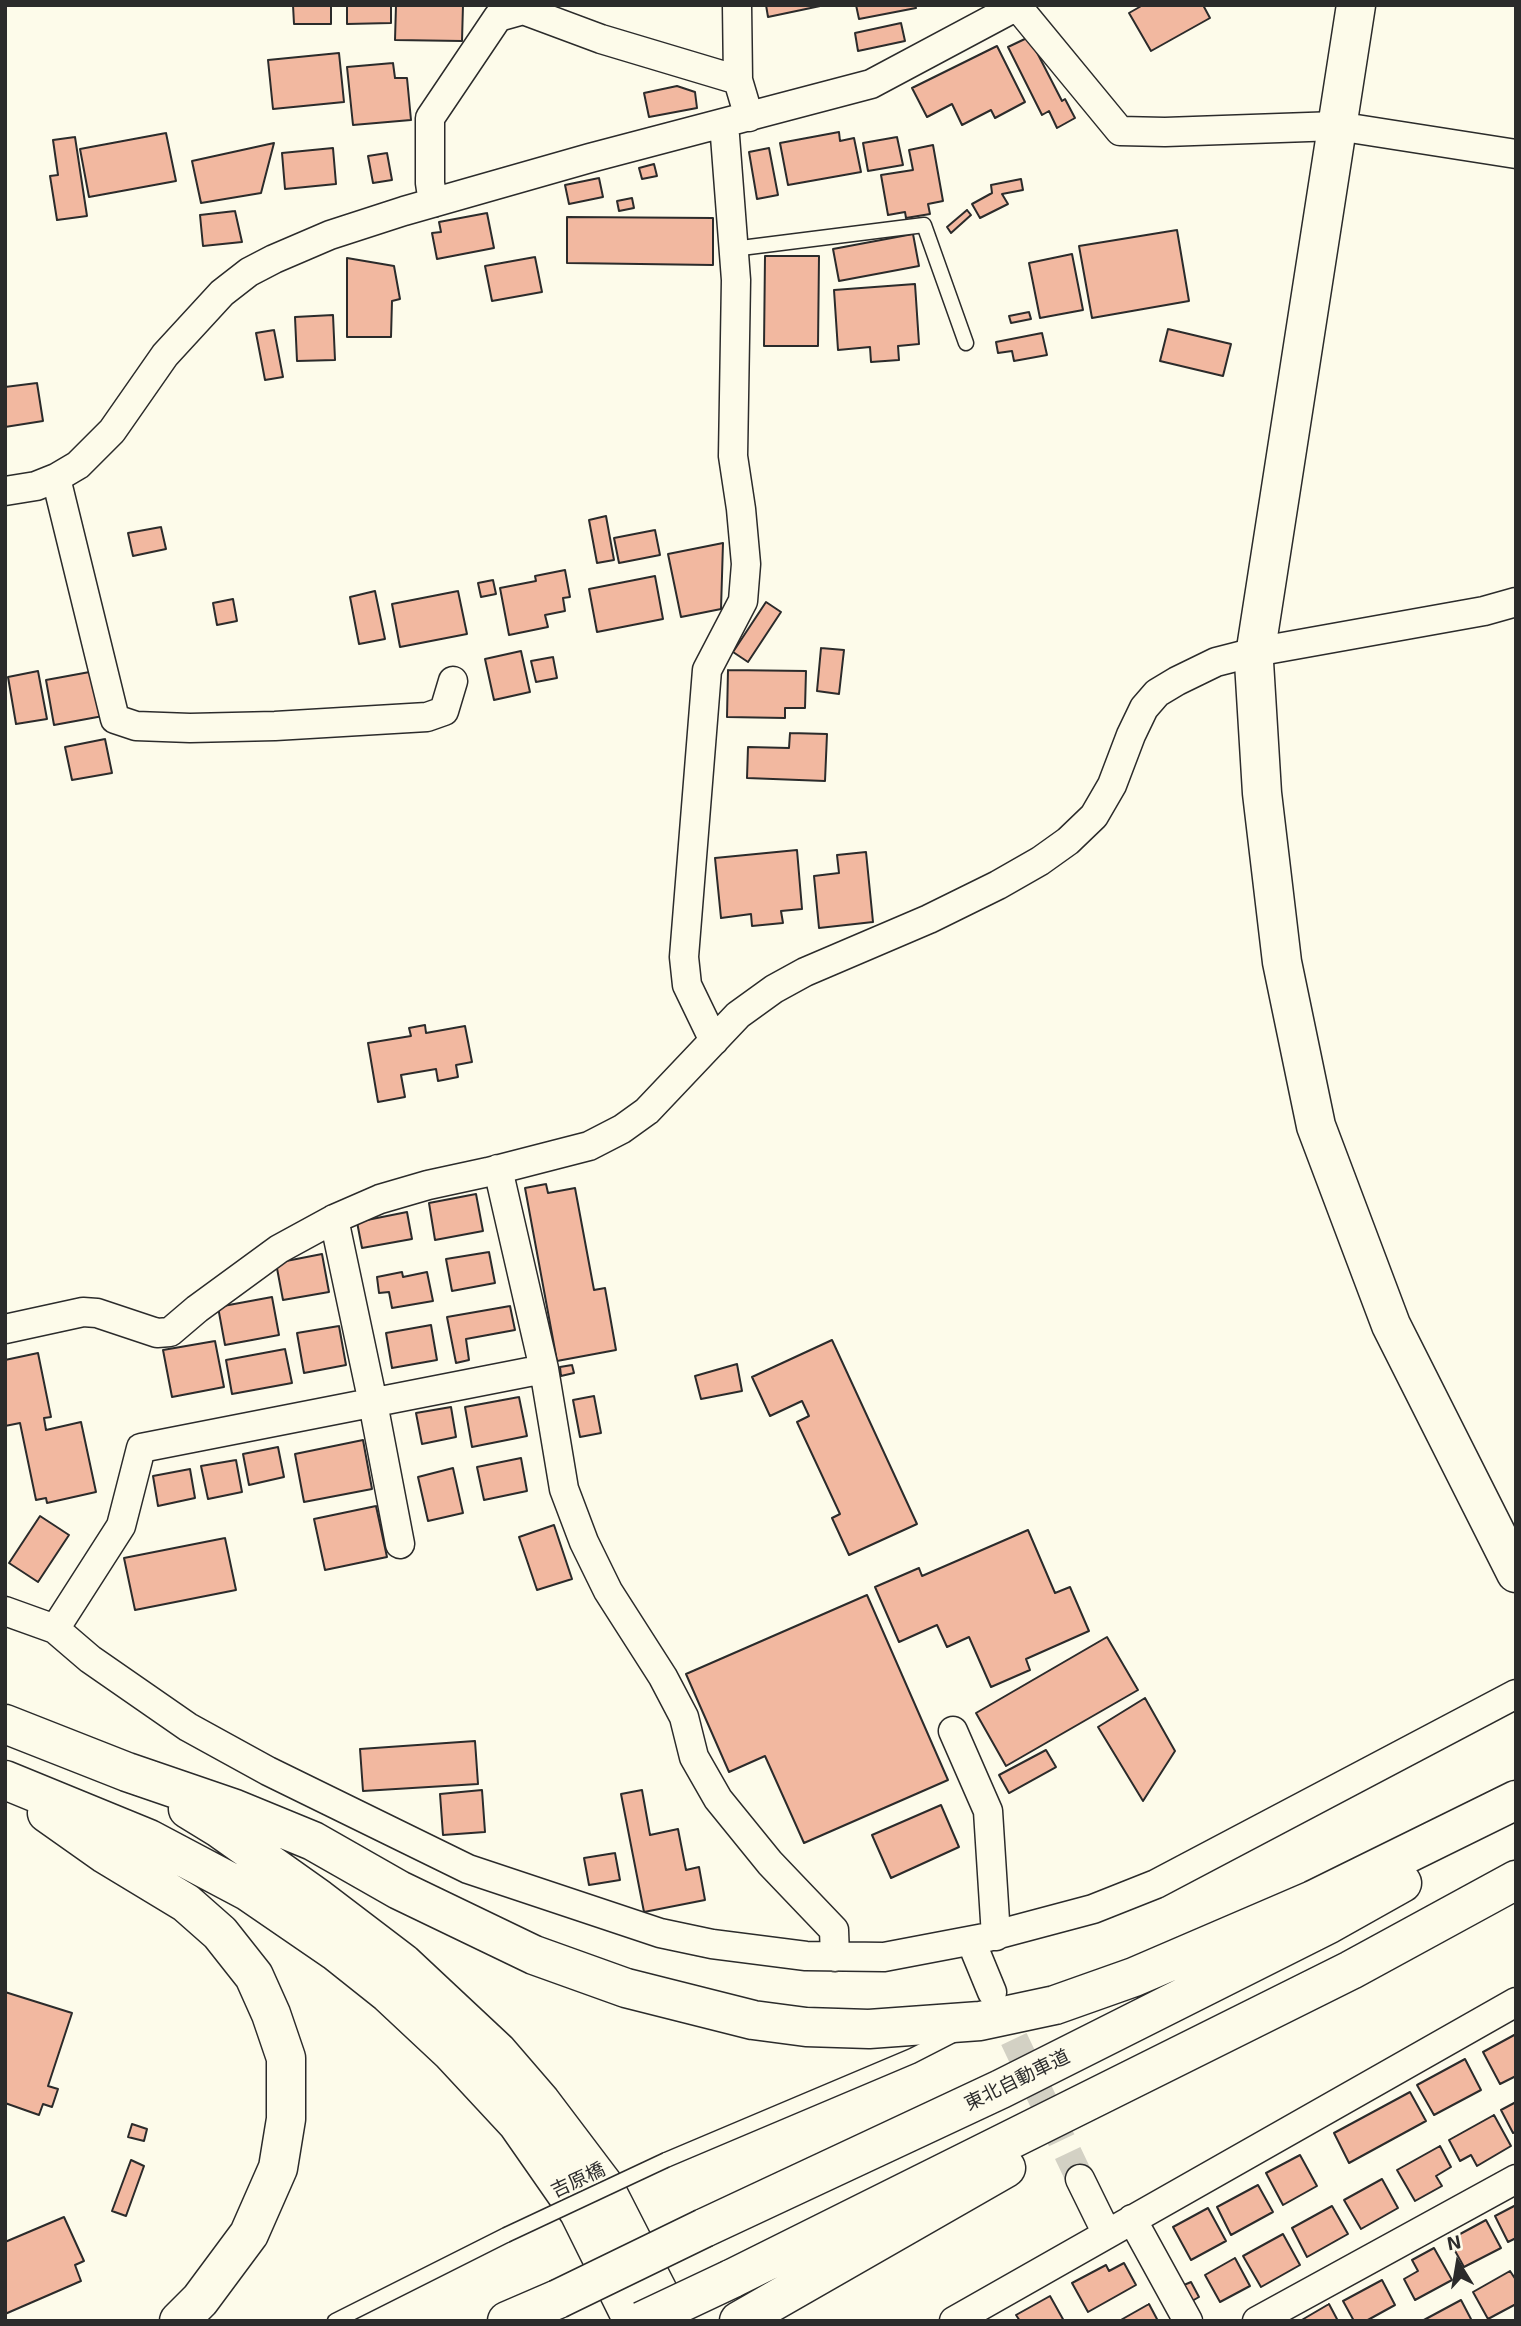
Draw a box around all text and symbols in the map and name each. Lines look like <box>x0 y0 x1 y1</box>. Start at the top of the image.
street label: 東北自動車道 <box>961 2045 1073 2115</box>
street label: 吉原橋 <box>547 2158 609 2202</box>
north arrow <box>1423 2228 1493 2298</box>
text: N <box>1445 2229 1463 2254</box>

